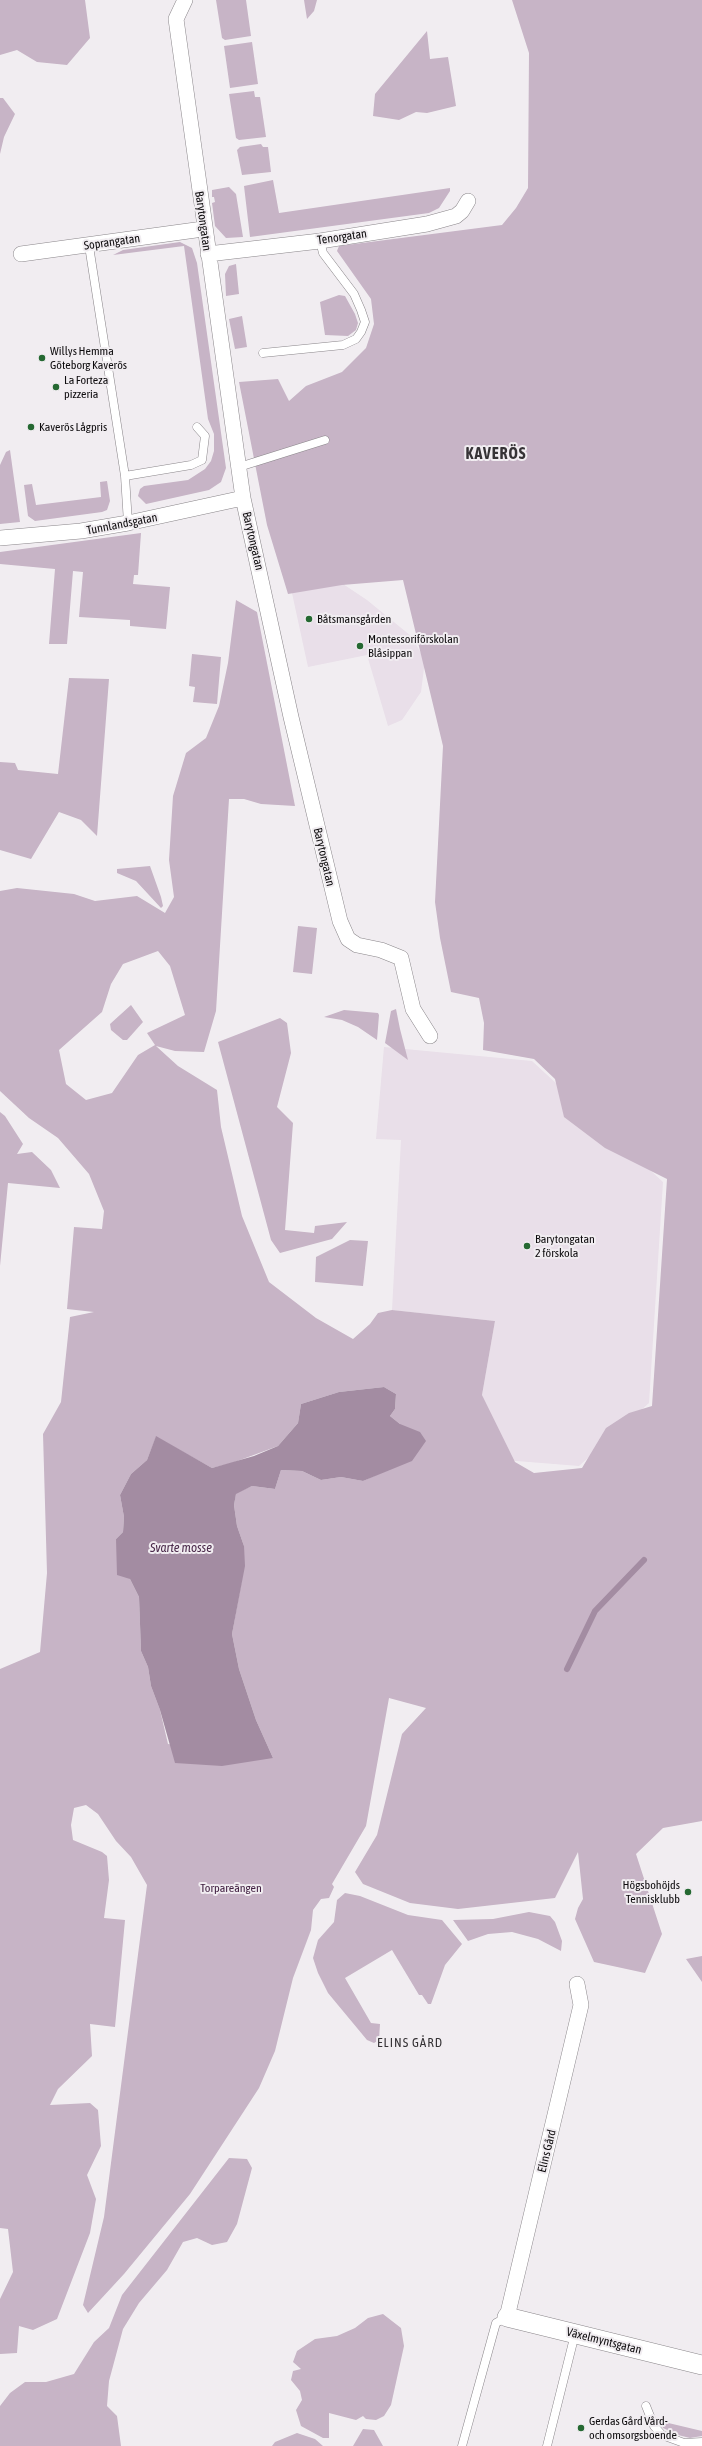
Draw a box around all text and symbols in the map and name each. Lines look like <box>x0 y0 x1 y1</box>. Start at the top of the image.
street label: Barytongatan <box>192 190 214 252</box>
street label: Tenorgatan <box>316 226 368 248</box>
street label: Soprangatan <box>83 231 141 253</box>
place label: Willys Hemma Göteborg Kaverös <box>50 344 127 372</box>
marker: Willys Hemma Göteborg Kaverös <box>37 353 47 363</box>
place label: La Forteza pizzeria <box>64 373 108 401</box>
marker: La Forteza pizzeria <box>51 382 61 392</box>
place label: Kaverös Lågpris <box>39 420 107 434</box>
marker: Kaverös Lågpris <box>26 422 36 432</box>
district label: KAVERÖS <box>466 444 526 464</box>
street label: Tunnlandsgatan <box>85 510 159 538</box>
street label: Barytongatan <box>239 510 267 572</box>
place label: Båtsmansgården <box>317 612 391 626</box>
marker: Båtsmansgården <box>304 614 314 624</box>
place label: Montessoriförskolan Blåsippan <box>368 632 459 660</box>
marker: Montessoriförskolan Blåsippan <box>355 641 365 651</box>
street label: Barytongatan <box>310 826 338 888</box>
place label: Barytongatan 2 förskola <box>535 1232 595 1260</box>
marker: Barytongatan 2 förskola <box>522 1241 532 1251</box>
water label: Svarte mosse <box>150 1540 212 1556</box>
place label: Högsbohöjds Tennisklubb <box>623 1878 680 1906</box>
park label: Torpareängen <box>200 1881 262 1895</box>
marker: Högsbohöjds Tennisklubb <box>683 1887 693 1897</box>
district label: ELINS GÅRD <box>377 2035 443 2051</box>
street label: Elins Gård <box>535 2128 559 2174</box>
street label: Växelmyntsgatan <box>565 2325 643 2357</box>
place label: Gerdas Gård Vård- och omsorgsboende <box>589 2414 677 2442</box>
marker: Gerdas Gård Vård- och omsorgsboende <box>576 2423 586 2433</box>

